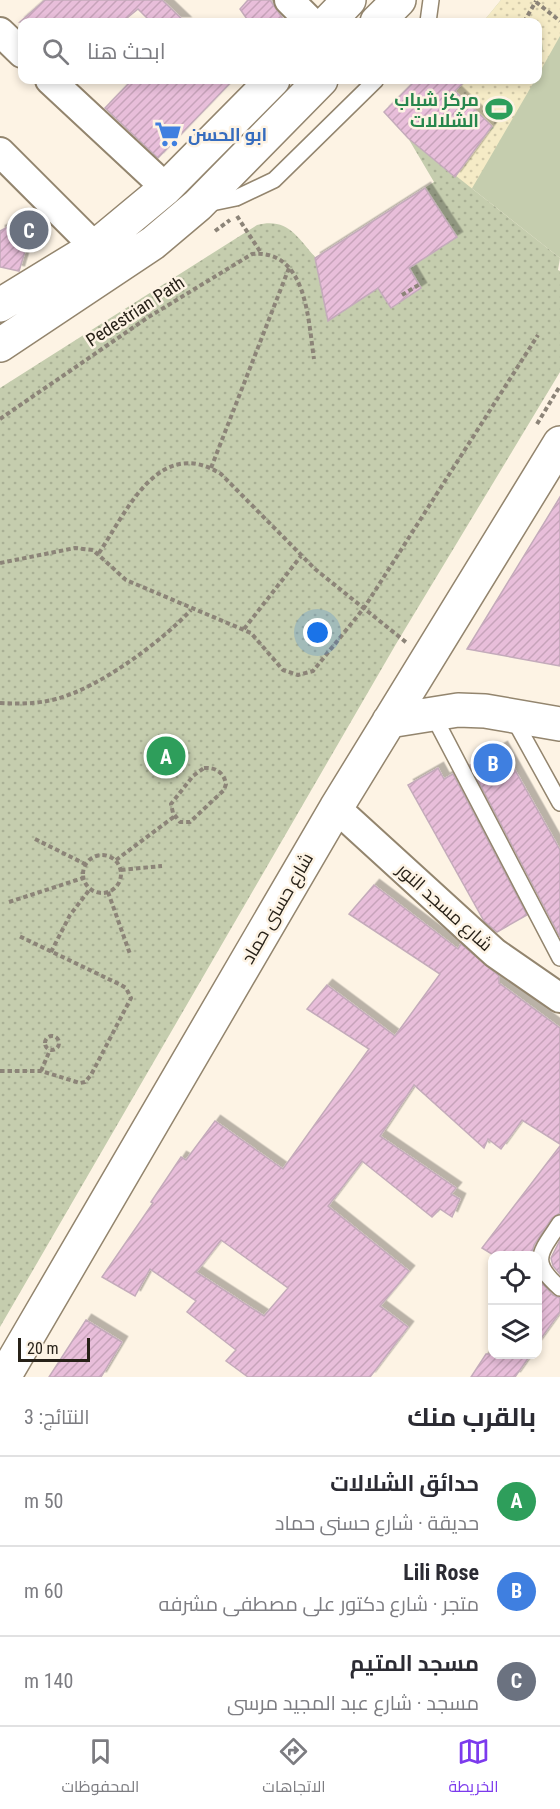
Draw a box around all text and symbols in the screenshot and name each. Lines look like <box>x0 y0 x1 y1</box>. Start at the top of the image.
search box <box>18 18 542 84</box>
icon: search <box>39 35 72 68</box>
text: ابحث هنا <box>87 39 166 64</box>
place label: مركز شباب الشلالات <box>394 89 479 131</box>
sports icon: مركز شباب الشلالات <box>484 94 514 124</box>
supermarket icon: ابو الحسن <box>153 119 183 149</box>
place label: ابو الحسن <box>188 124 267 146</box>
pin: C <box>9 208 48 252</box>
street label: Pedestrian Path <box>82 271 188 351</box>
your location <box>303 618 332 647</box>
pin: A <box>146 734 186 778</box>
pin: B <box>474 740 512 786</box>
street label: شارع حسنى حماد <box>237 849 319 968</box>
street label: شارع مسجد النور <box>391 858 497 957</box>
map controls <box>488 1251 542 1359</box>
button: locate <box>488 1251 542 1305</box>
button: layers <box>488 1305 542 1359</box>
scale bar <box>18 1335 90 1362</box>
text: 20 m <box>27 1339 59 1358</box>
text: بالقرب منك <box>407 1402 536 1432</box>
text: النتائج: 3 <box>24 1405 90 1429</box>
text: حدائق الشلالات <box>330 1471 479 1496</box>
text: 50 m <box>24 1489 63 1513</box>
text: A <box>511 1489 522 1513</box>
text: حديقة · شارع حسنى حماد <box>275 1511 479 1535</box>
text: Lili Rose <box>403 1560 479 1585</box>
text: 60 m <box>24 1579 63 1603</box>
text: B <box>511 1579 522 1603</box>
text: متجر · شارع دكتور على مصطفى مشرفه <box>159 1592 479 1616</box>
text: مسجد المتيم <box>350 1651 479 1676</box>
text: 140 m <box>24 1669 73 1693</box>
text: C <box>511 1669 522 1693</box>
text: مسجد · شارع عبد المجيد مرسى <box>227 1691 479 1715</box>
tab: المحفوظات <box>61 1735 139 1801</box>
tab: الاتجاهات <box>262 1735 326 1801</box>
tab: الخريطة <box>449 1735 499 1801</box>

